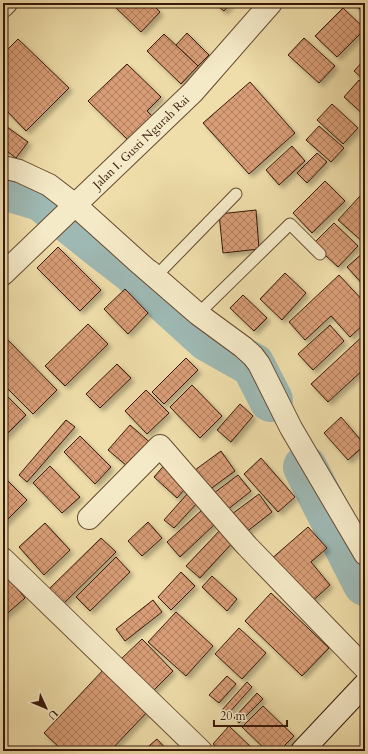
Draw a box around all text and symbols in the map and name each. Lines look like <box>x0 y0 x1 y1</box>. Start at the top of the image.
street label: Jalan I. Gusti Ngurah Rai <box>88 91 193 194</box>
north arrow <box>26 688 66 728</box>
scale bar <box>214 702 287 728</box>
text: U <box>44 706 61 723</box>
text: 20 m <box>220 708 247 724</box>

